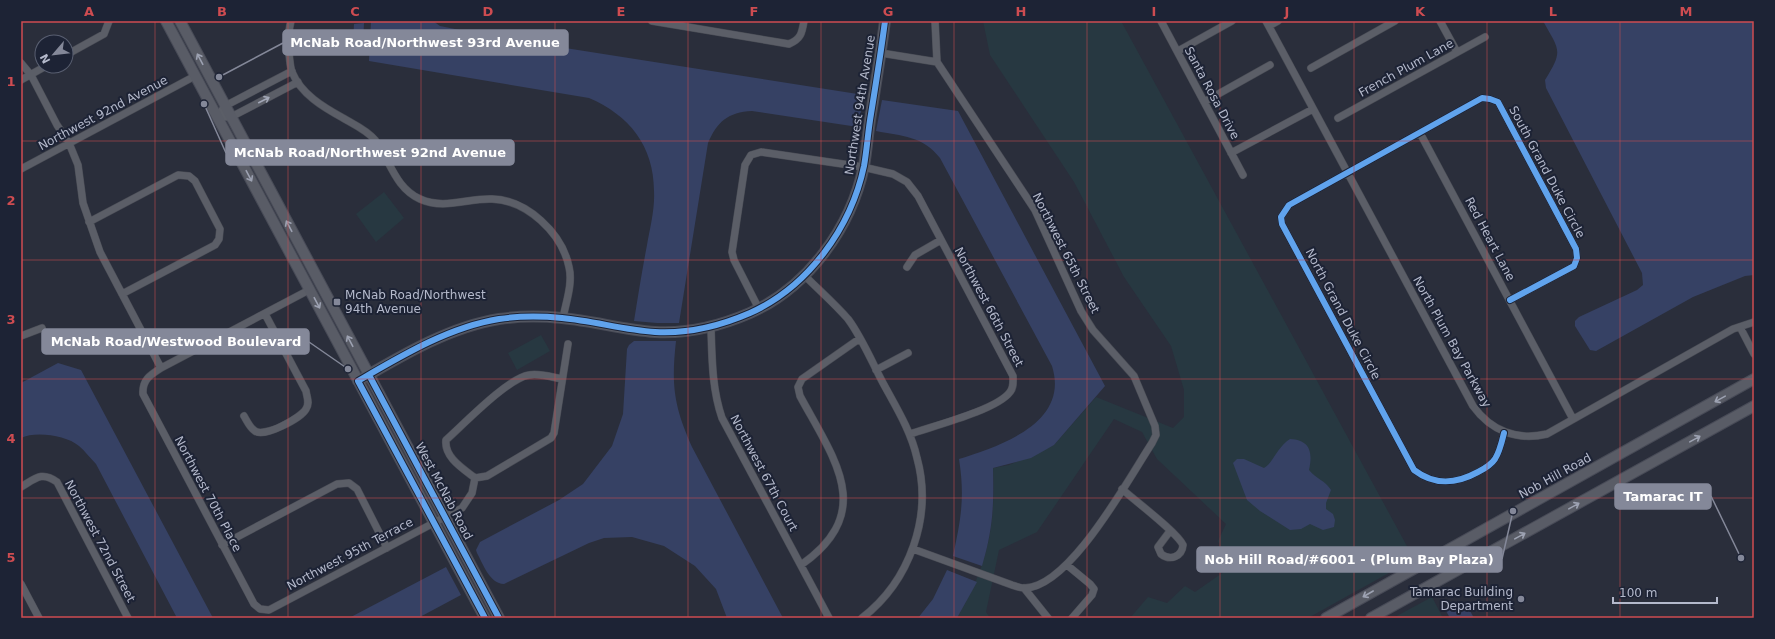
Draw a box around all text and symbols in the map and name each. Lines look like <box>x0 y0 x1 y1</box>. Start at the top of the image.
text: A <box>84 4 94 19</box>
text: B <box>217 4 227 19</box>
text: C <box>350 4 360 19</box>
text: D <box>483 4 494 19</box>
text: E <box>617 4 625 19</box>
text: F <box>750 4 758 19</box>
text: G <box>883 4 893 19</box>
text: H <box>1016 4 1026 19</box>
text: I <box>1152 4 1156 19</box>
text: J <box>1284 4 1289 19</box>
text: K <box>1415 4 1426 19</box>
text: L <box>1549 4 1557 19</box>
text: M <box>1680 4 1692 19</box>
callout: McNab Road/Northwest 93rd Avenue <box>283 30 568 55</box>
north arrow <box>34 34 74 74</box>
street label: Northwest 94th Avenue <box>842 34 878 176</box>
text: McNab Road/Northwest 93rd Avenue <box>290 35 560 50</box>
street label: French Plum Lane <box>1356 36 1456 100</box>
street label: Santa Rosa Drive <box>1182 44 1242 142</box>
text: N <box>38 51 54 66</box>
one-way arrow <box>196 53 204 65</box>
street label: Northwest 92nd Avenue <box>36 73 170 153</box>
text: 1 <box>6 74 16 89</box>
one-way arrow <box>258 95 270 103</box>
street label: South Grand Duke Circle <box>1506 104 1588 240</box>
callout: McNab Road/Northwest 92nd Avenue <box>226 140 514 165</box>
text: McNab Road/Northwest 92nd Avenue <box>234 145 506 160</box>
one-way arrow <box>246 170 253 182</box>
street label: Northwest 65th Street <box>1029 190 1103 316</box>
text: 2 <box>6 193 16 208</box>
street label: Red Heart Lane <box>1462 195 1518 283</box>
one-way arrow <box>285 220 292 232</box>
street label: Northwest 66th Street <box>952 245 1027 369</box>
street label: North Grand Duke Circle <box>1302 246 1384 382</box>
street label: North Plum Bay Parkway <box>1410 274 1494 410</box>
place label: McNab Road/Northwest 94th Avenue <box>345 288 486 316</box>
one-way arrow <box>313 297 321 309</box>
marker: McNab Road/Northwest 94th Avenue <box>332 297 342 307</box>
text: 3 <box>6 312 16 327</box>
callout: McNab Road/Westwood Boulevard <box>42 329 309 354</box>
text: McNab Road/Westwood Boulevard <box>51 334 301 349</box>
one-way arrow <box>346 335 354 347</box>
one-way arrow <box>1714 395 1726 403</box>
street label: Northwest 67th Court <box>727 412 801 534</box>
text: 4 <box>6 431 16 446</box>
street label: Northwest 70th Place <box>172 434 244 554</box>
one-way arrow <box>1689 434 1701 442</box>
street label: West McNab Road <box>412 440 476 542</box>
street label: Nob Hill Road <box>1516 450 1594 502</box>
street label: Northwest 72nd Street <box>62 478 138 605</box>
callout: Tamarac IT <box>1615 484 1711 509</box>
text: Tamarac IT <box>1623 489 1703 504</box>
one-way arrow <box>1568 501 1580 509</box>
street label: Northwest 95th Terrace <box>285 515 415 593</box>
one-way arrow <box>1514 532 1526 539</box>
callout: Nob Hill Road/#6001 - (Plum Bay Plaza) <box>1197 547 1502 572</box>
text: 5 <box>6 550 16 565</box>
text: Nob Hill Road/#6001 - (Plum Bay Plaza) <box>1204 552 1494 567</box>
scale bar <box>1613 579 1717 605</box>
place label: Tamarac Building Department <box>1409 585 1513 613</box>
text: 100 m <box>1619 586 1657 600</box>
one-way arrow <box>1362 591 1374 599</box>
marker: Tamarac Building Department <box>1516 594 1526 604</box>

